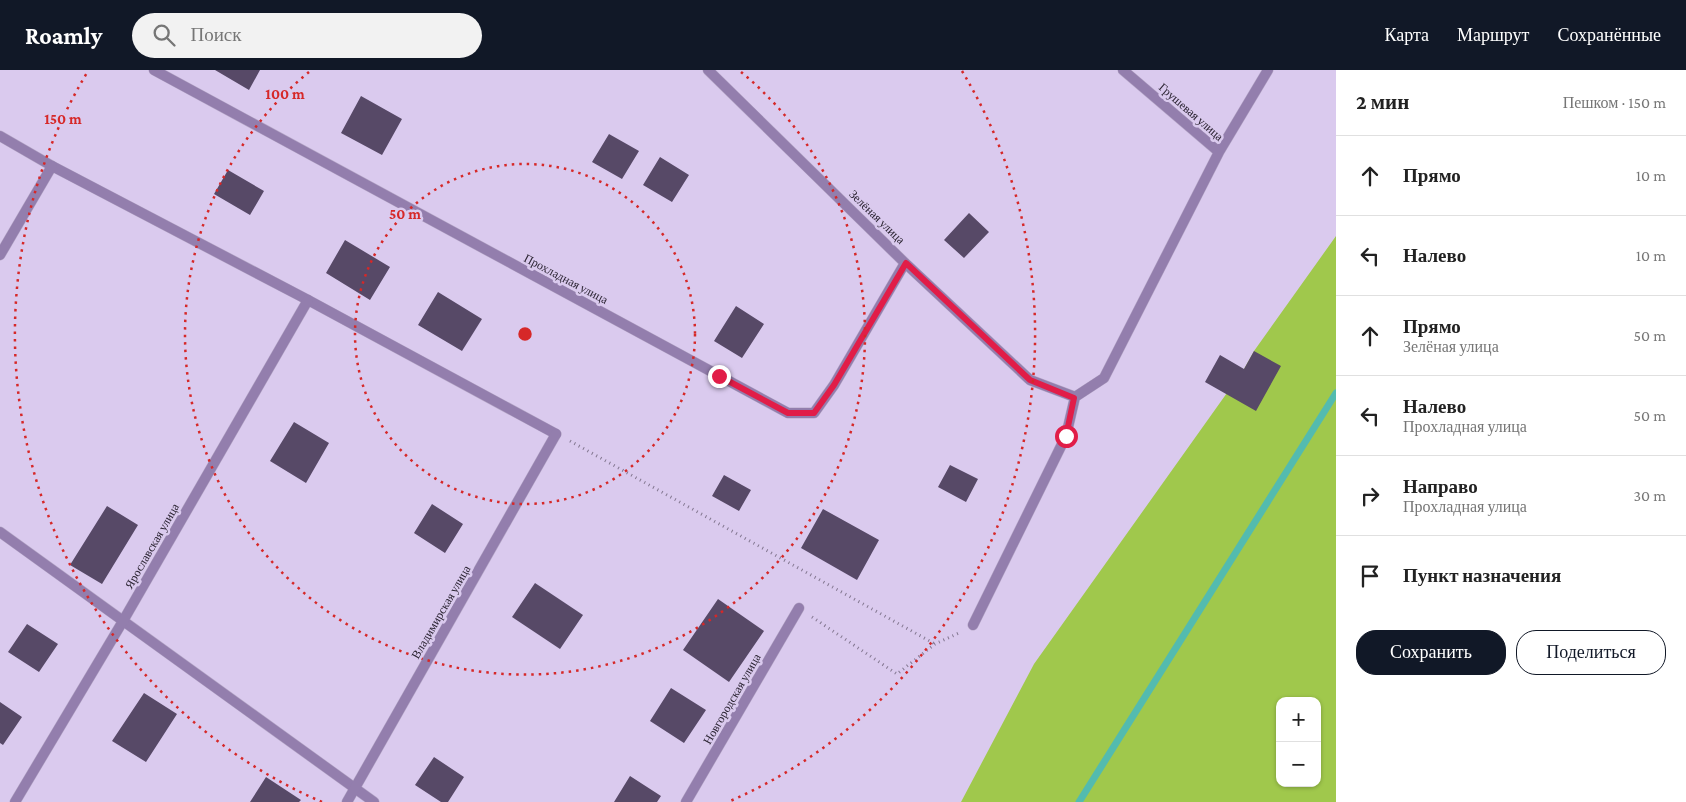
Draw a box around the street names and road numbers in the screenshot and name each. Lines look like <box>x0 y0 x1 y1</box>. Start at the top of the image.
street label: Грушевая улица <box>1156 80 1227 144</box>
street label: Зелёная улица <box>846 187 908 247</box>
street label: Прохладная улица <box>522 251 611 307</box>
street label: Ярославская улица <box>122 500 182 591</box>
street label: Владимирская улица <box>409 562 474 661</box>
street label: Новгородская улица <box>700 651 764 747</box>

